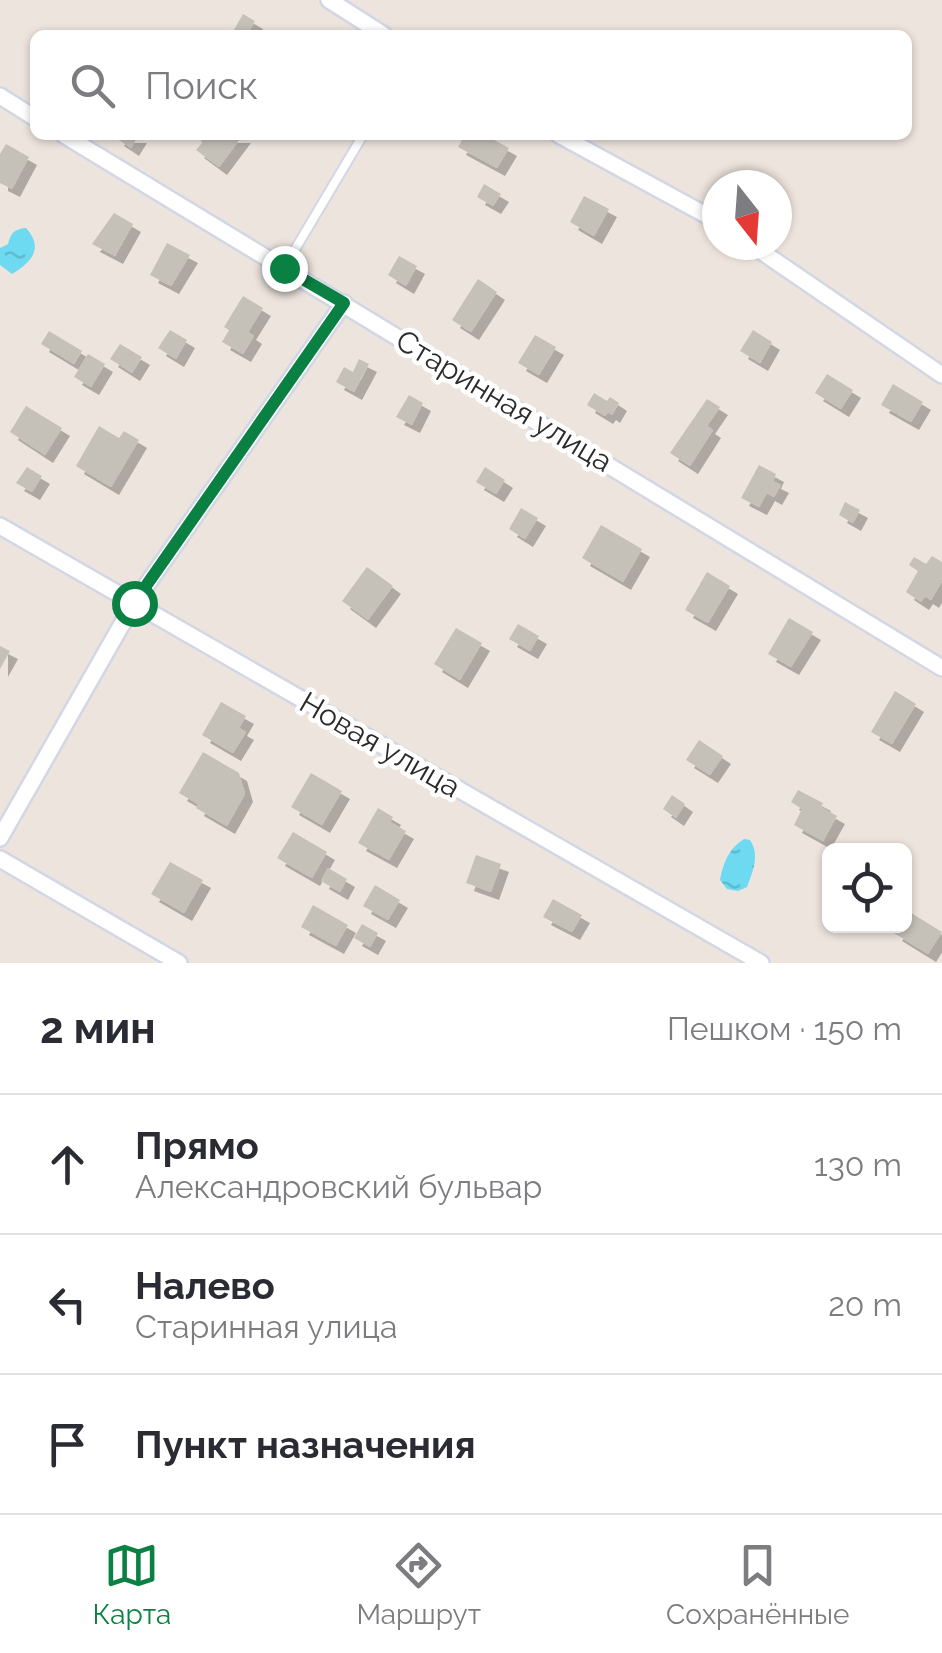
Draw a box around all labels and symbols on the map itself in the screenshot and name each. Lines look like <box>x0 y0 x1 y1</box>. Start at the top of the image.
north arrow <box>702 170 792 260</box>
route end <box>262 246 308 292</box>
street label: Старинная улица <box>390 322 619 479</box>
route start <box>112 581 158 627</box>
street label: Новая улица <box>294 685 467 805</box>

